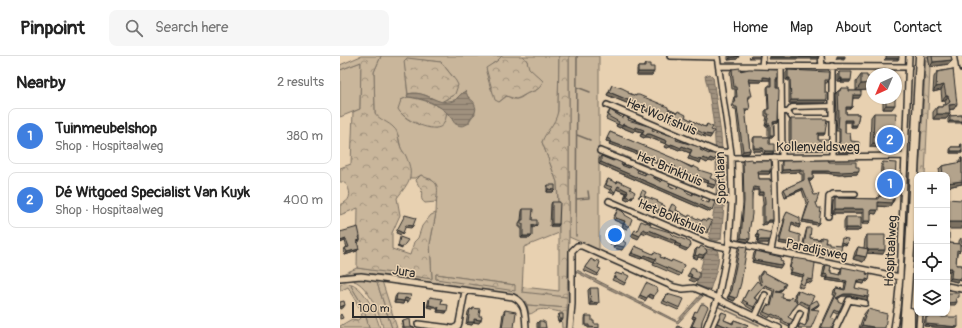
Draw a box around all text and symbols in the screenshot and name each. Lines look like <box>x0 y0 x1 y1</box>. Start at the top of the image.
search box <box>109 10 389 46</box>
text: Pinpoint <box>20 16 85 40</box>
icon: search <box>123 17 145 39</box>
text: Search here <box>155 18 228 37</box>
text: Home <box>733 19 768 36</box>
text: Map <box>790 19 813 36</box>
text: About <box>835 19 871 36</box>
text: Contact <box>893 19 942 36</box>
north arrow <box>866 68 902 104</box>
text: Nearby <box>16 72 65 93</box>
text: 2 results <box>277 74 324 90</box>
street label: Het Wolfshuis <box>624 95 700 139</box>
text: Tuinmeubelshop <box>55 119 157 138</box>
pin: 2 <box>877 125 903 155</box>
text: 1 <box>27 128 33 144</box>
text: 380 m <box>286 128 323 144</box>
text: Shop · Hospitaalweg <box>55 138 163 154</box>
street label: Kollenveldsweg <box>776 139 860 155</box>
street label: Het Brinkhuis <box>634 148 705 190</box>
street label: Sportlaan <box>712 151 730 205</box>
pin: 1 <box>877 169 903 199</box>
map controls <box>914 172 950 316</box>
button: + <box>914 172 950 208</box>
text: Dé Witgoed Specialist Van Kuyk <box>55 183 250 202</box>
text: 2 <box>26 192 34 208</box>
text: 400 m <box>283 192 323 208</box>
street label: Het Bolkshuis <box>636 196 708 238</box>
text: Shop · Hospitaalweg <box>55 202 163 218</box>
button: − <box>914 208 950 244</box>
street label: Hospitaalweg <box>881 214 901 287</box>
your location <box>605 225 625 245</box>
street label: Paradijsweg <box>784 236 850 264</box>
button: locate <box>914 244 950 280</box>
street label: Jura <box>391 262 417 282</box>
button: layers <box>914 280 950 316</box>
scale bar <box>352 300 425 319</box>
text: 100 m <box>358 302 389 315</box>

